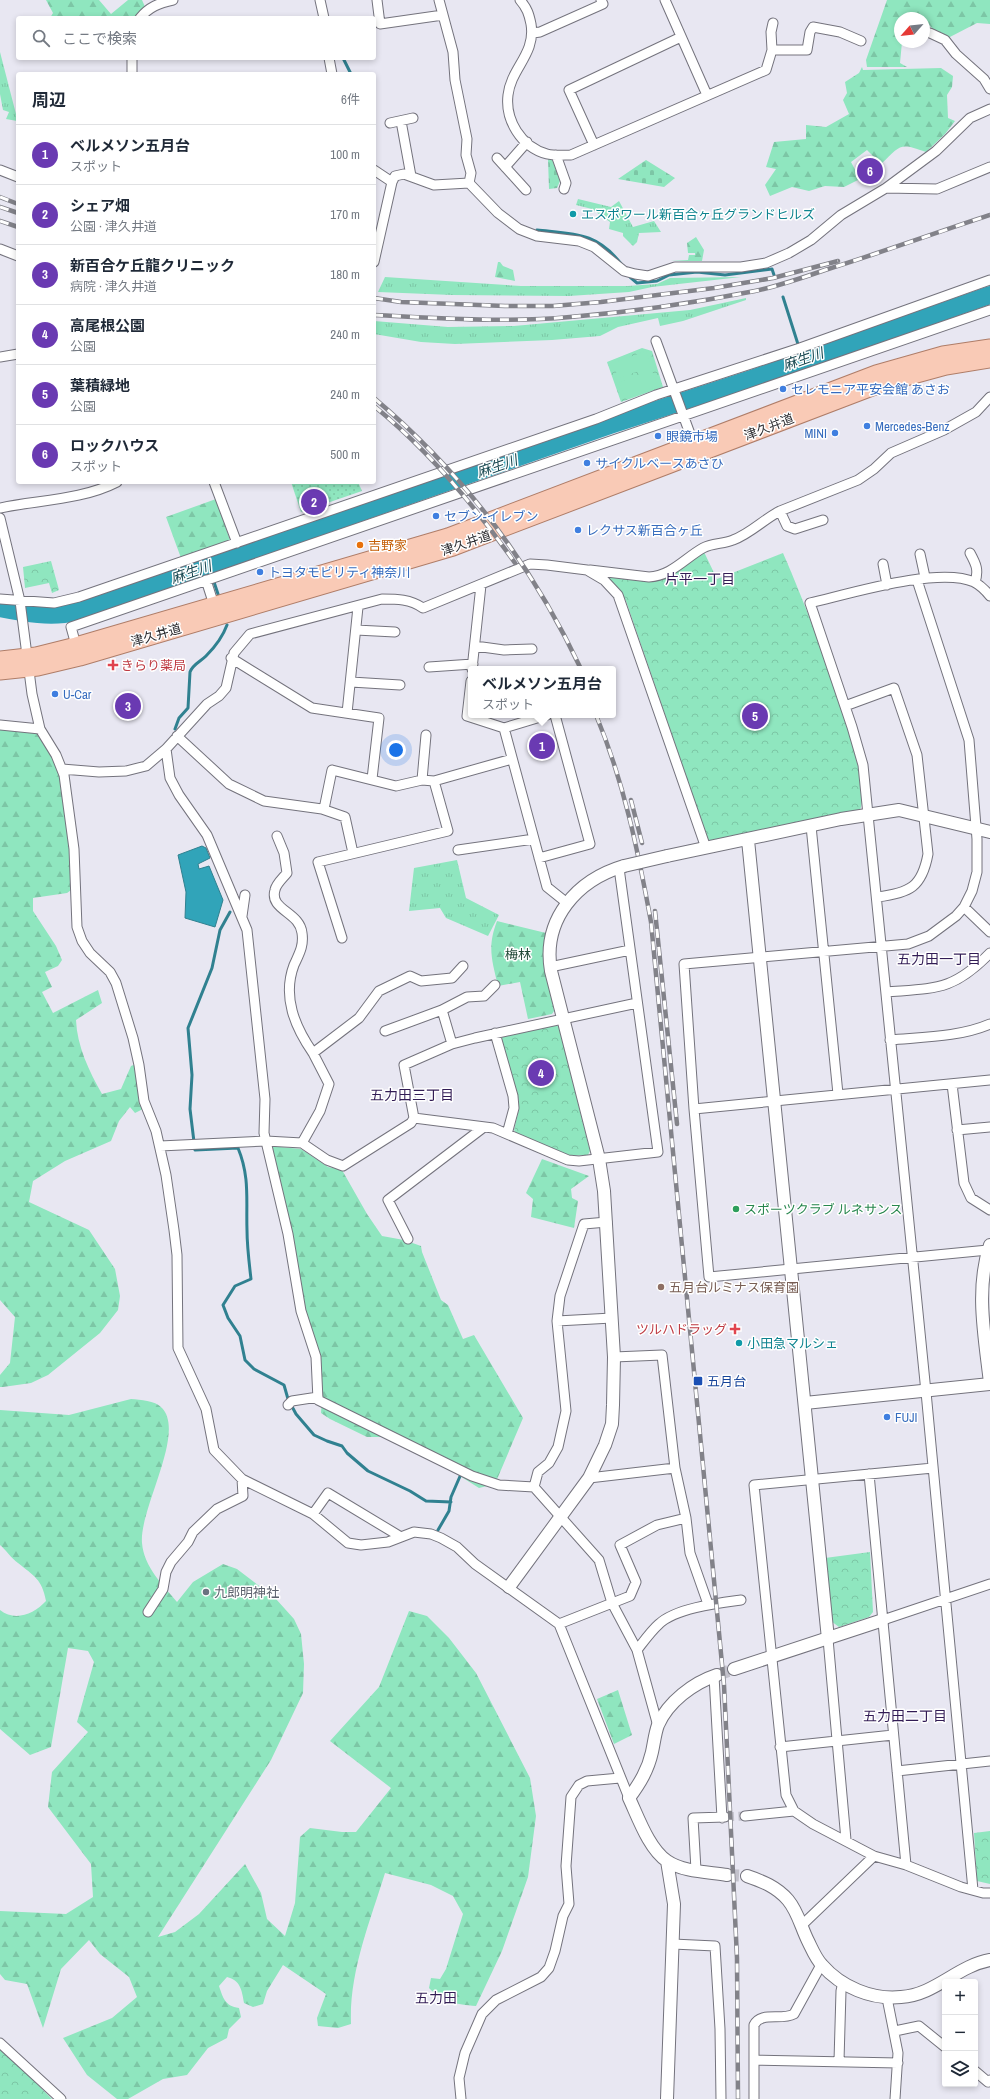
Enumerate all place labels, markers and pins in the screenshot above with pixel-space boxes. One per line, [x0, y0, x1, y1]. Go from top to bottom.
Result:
pin: 6 [857, 156, 883, 186]
place label: エスポワール新百合ヶ丘グランドヒルズ [581, 206, 815, 223]
marker: エスポワール新百合ヶ丘グランドヒルズ [568, 209, 578, 219]
place label: セレモニア平安会館 あさお [791, 381, 950, 398]
marker: セレモニア平安会館 あさお [778, 384, 788, 394]
place label: Mercedes-Benz [875, 418, 950, 435]
marker: Mercedes-Benz [862, 421, 872, 431]
place label: MINI [804, 425, 827, 442]
place label: 眼鏡市場 [666, 428, 718, 445]
marker: MINI [830, 428, 840, 438]
marker: 眼鏡市場 [653, 431, 663, 441]
place label: サイクルベースあさひ [595, 455, 724, 472]
marker: サイクルベースあさひ [582, 458, 592, 468]
pin: 2 [301, 487, 327, 517]
place label: セブン-イレブン [444, 508, 539, 525]
marker: セブン-イレブン [431, 511, 441, 521]
place label: レクサス新百合ヶ丘 [586, 522, 703, 539]
marker: レクサス新百合ヶ丘 [573, 525, 583, 535]
place label: 吉野家 [368, 537, 407, 554]
marker: 吉野家 [355, 540, 365, 550]
place label: トヨタモビリティ神奈川 [268, 564, 410, 581]
marker: トヨタモビリティ神奈川 [255, 567, 265, 577]
place label: きらり薬局 [121, 657, 186, 674]
marker: きらり薬局 [108, 660, 118, 670]
place label: U-Car [63, 686, 92, 703]
marker: U-Car [50, 689, 60, 699]
pin: 3 [115, 691, 141, 721]
pin: 5 [742, 701, 768, 731]
pin: 1 [529, 731, 555, 761]
pin: 4 [528, 1058, 554, 1088]
place label: スポーツクラブ ルネサンス [744, 1201, 902, 1218]
marker: スポーツクラブ ルネサンス [731, 1204, 741, 1214]
place label: 五月台ルミナス保育園 [669, 1279, 799, 1296]
marker: 五月台ルミナス保育園 [656, 1282, 666, 1292]
place label: ツルハドラッグ [636, 1321, 727, 1338]
marker: ツルハドラッグ [730, 1324, 740, 1334]
place label: 小田急マルシェ [747, 1335, 838, 1352]
marker: 小田急マルシェ [734, 1338, 744, 1348]
place label: 五月台 [707, 1373, 746, 1390]
marker: 五月台 [692, 1375, 704, 1387]
place label: FUJI [895, 1409, 918, 1426]
marker: FUJI [882, 1412, 892, 1422]
place label: 九郎明神社 [214, 1584, 279, 1601]
marker: 九郎明神社 [201, 1587, 211, 1597]

